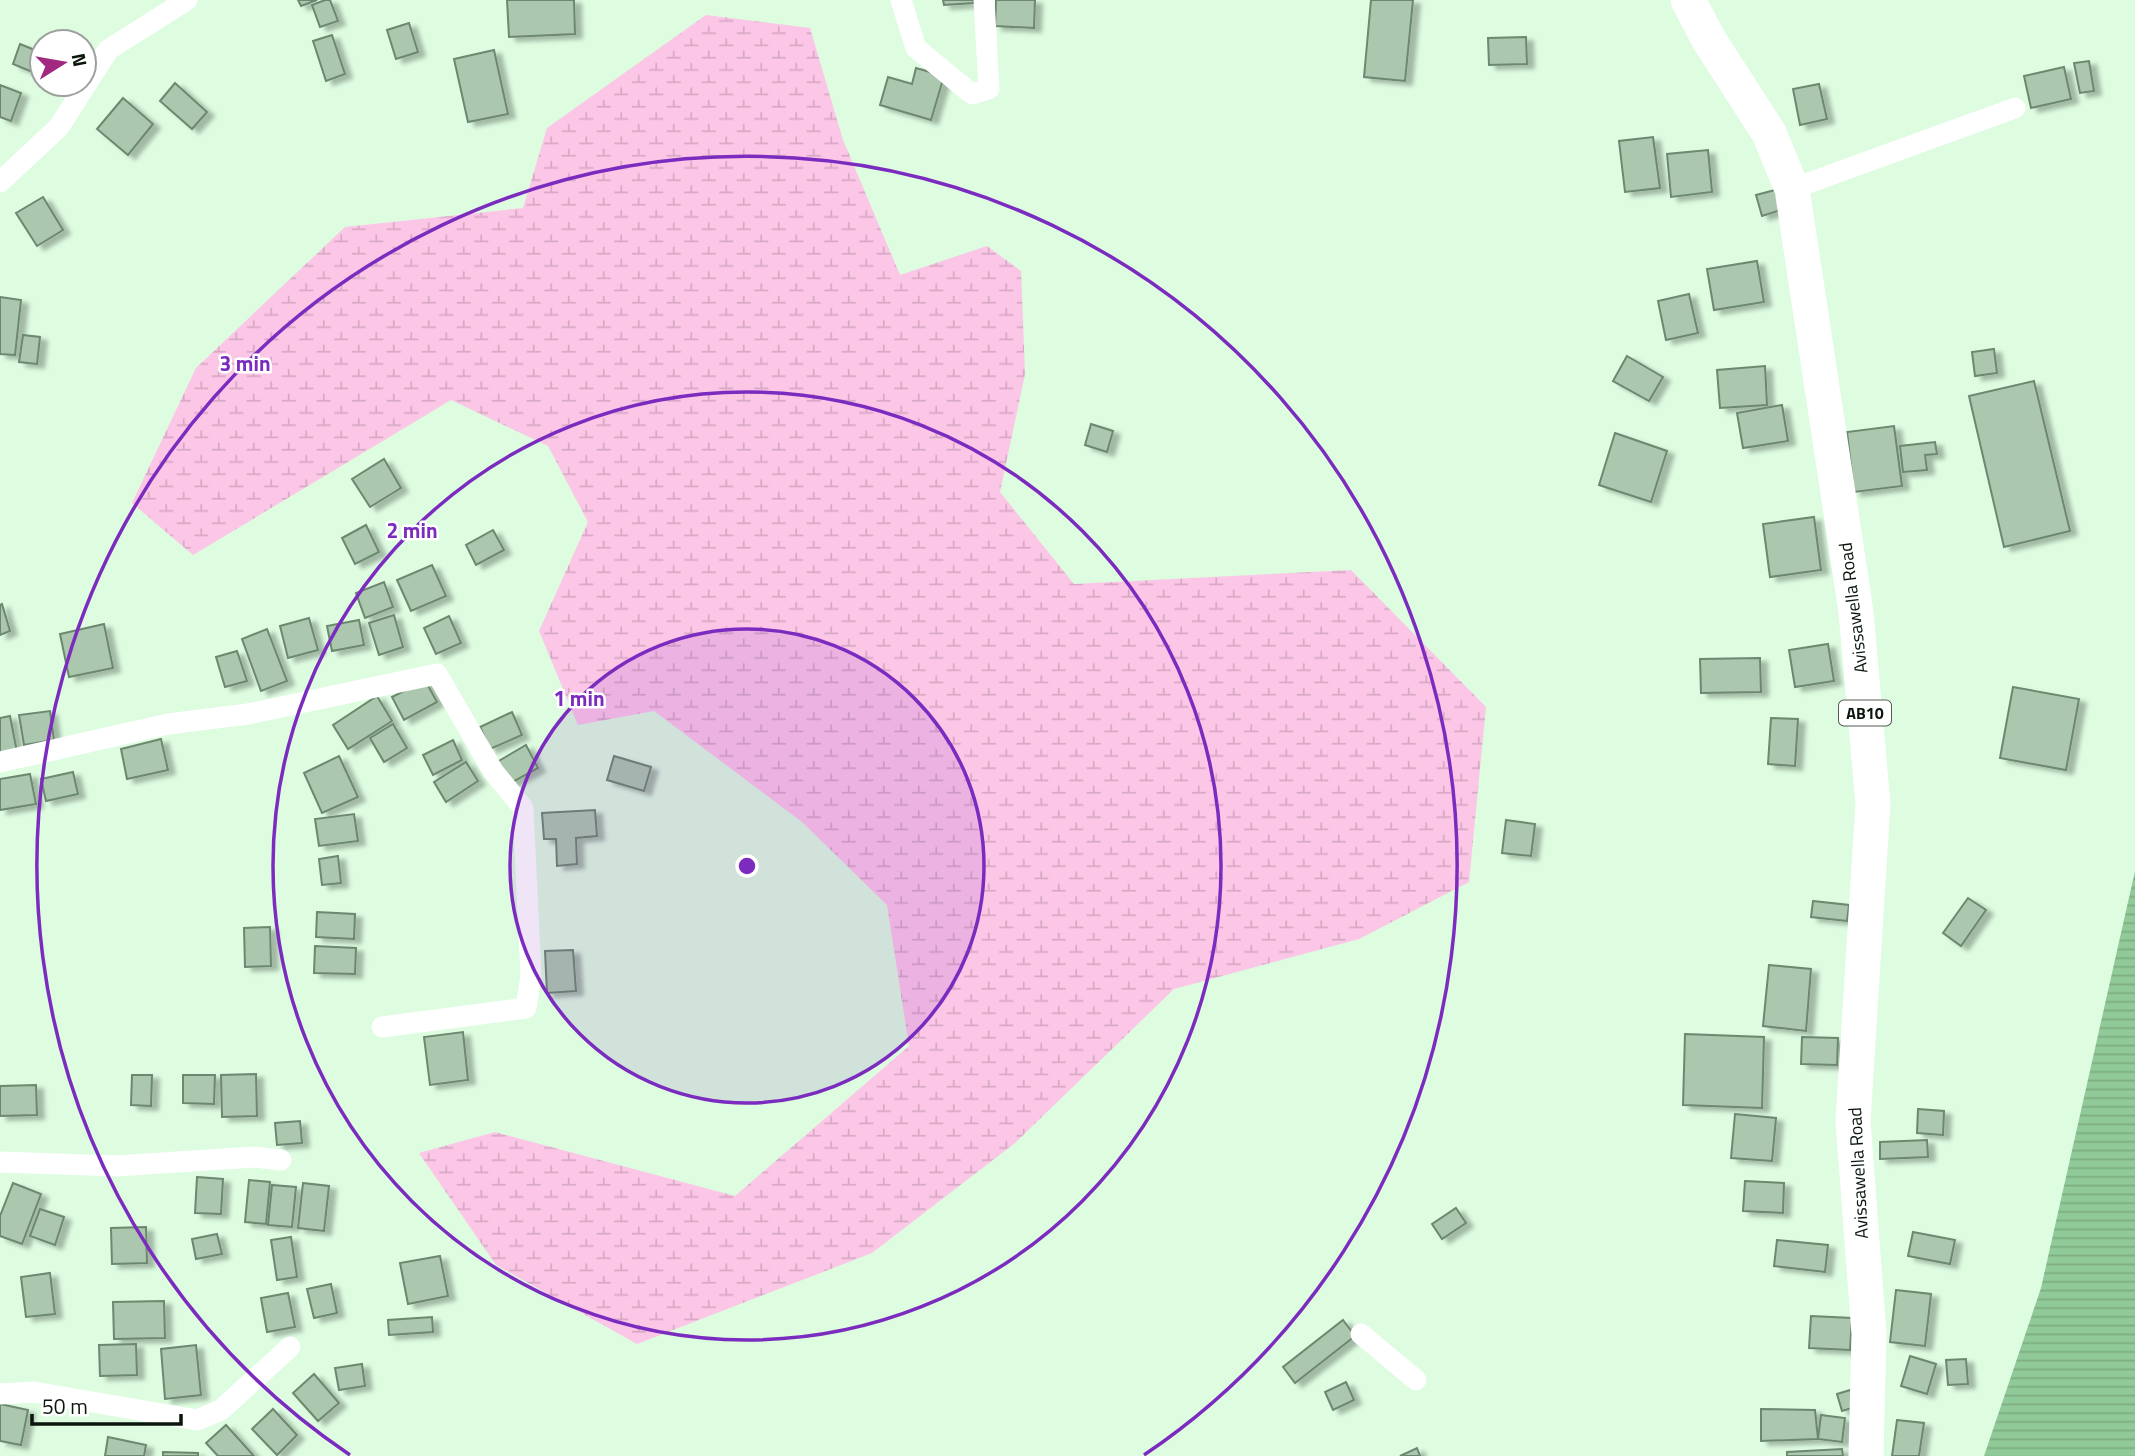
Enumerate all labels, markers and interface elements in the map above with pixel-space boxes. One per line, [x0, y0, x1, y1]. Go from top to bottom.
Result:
north arrow [28, 28, 98, 98]
text: N [65, 50, 96, 69]
text: 3 min [219, 347, 271, 379]
text: 2 min [386, 514, 438, 546]
street label: Avissawella Road [1832, 541, 1874, 675]
text: 1 min [553, 682, 605, 714]
road number: AB10 [1839, 700, 1891, 726]
centre of rings [735, 854, 759, 878]
street label: Avissawella Road [1841, 1107, 1875, 1239]
scale bar [32, 1382, 180, 1426]
text: 50 m [42, 1390, 88, 1422]

